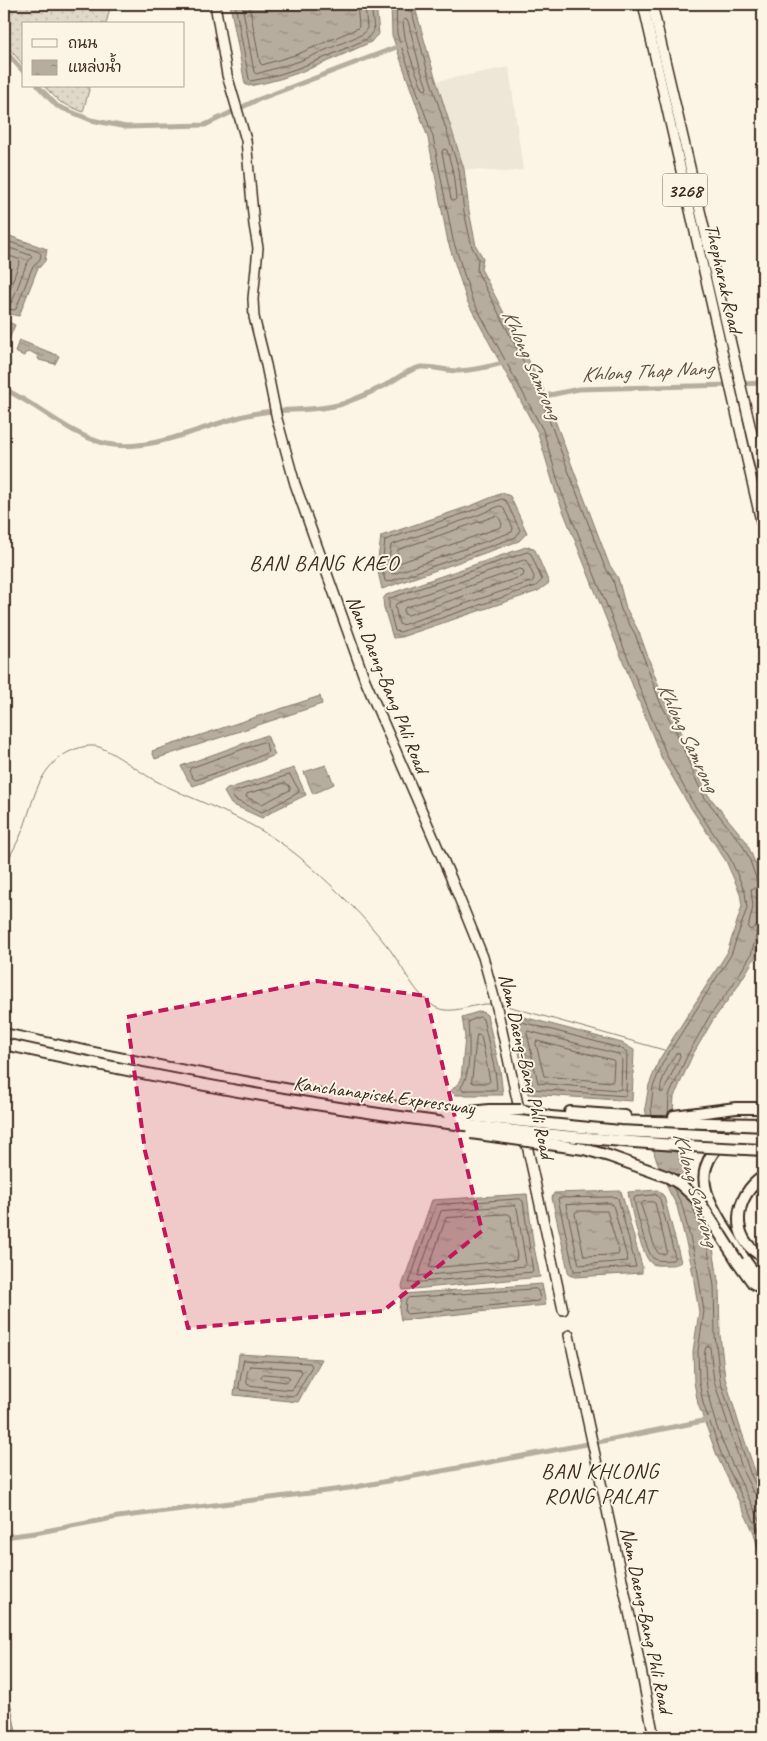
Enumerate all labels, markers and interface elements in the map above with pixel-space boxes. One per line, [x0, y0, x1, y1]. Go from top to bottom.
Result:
legend [22, 22, 185, 88]
text: ถนน [68, 34, 97, 53]
text: แหล่งน้ำ [68, 53, 122, 77]
road number: 3268 [662, 174, 708, 206]
street label: Thepharak Road [699, 221, 749, 338]
water label: Khlong Samrong [496, 305, 569, 426]
water label: Khlong Thap Nang [581, 354, 717, 387]
district label: BAN BANG KAEO [249, 549, 400, 577]
street label: Nam Daeng-Bang Phli Road [341, 592, 436, 779]
water label: Khlong Samrong [652, 679, 726, 799]
street label: Nam Daeng-Bang Phli Road [493, 971, 561, 1164]
street label: Kanchanapisek Expressway [292, 1070, 477, 1121]
water label: Khlong Samrong [667, 1129, 726, 1252]
district label: BAN KHLONG RONG PALAT [541, 1457, 660, 1510]
street label: Nam Daeng-Bang Phli Road [615, 1525, 679, 1718]

